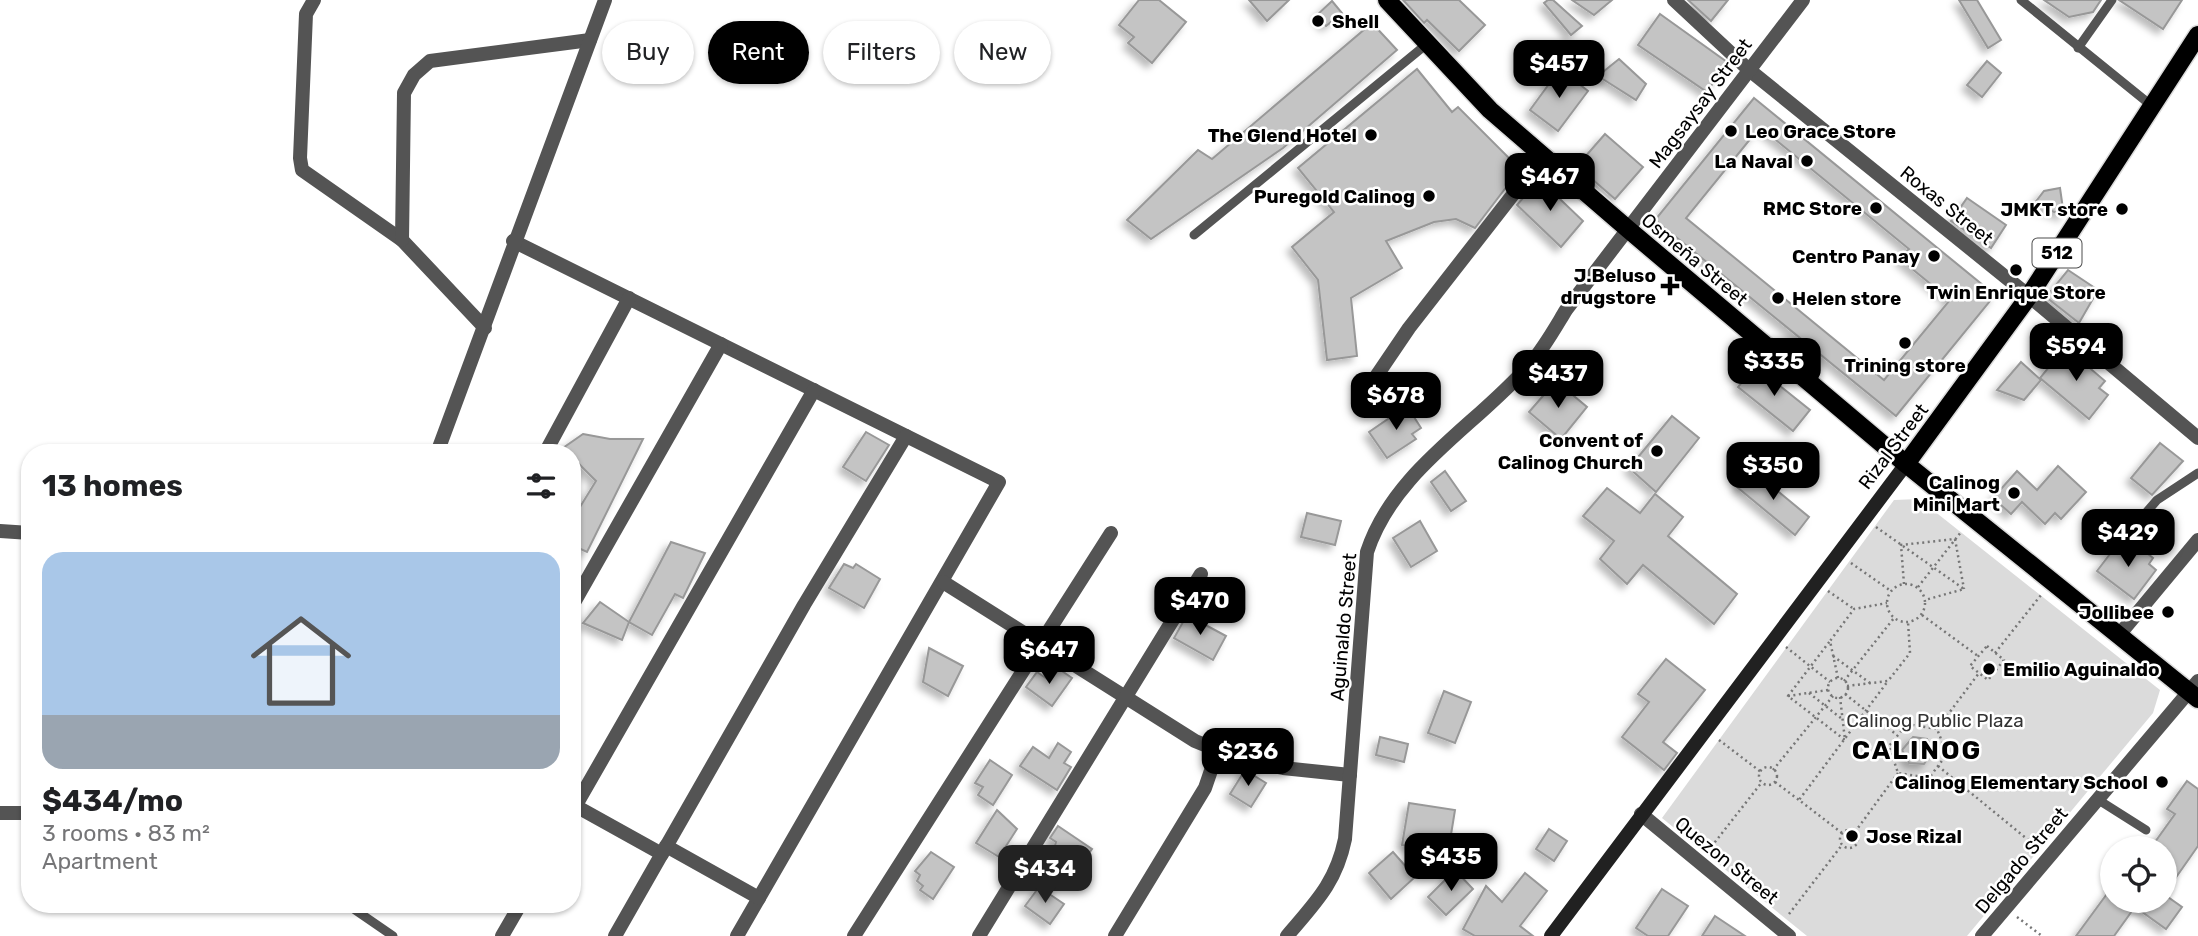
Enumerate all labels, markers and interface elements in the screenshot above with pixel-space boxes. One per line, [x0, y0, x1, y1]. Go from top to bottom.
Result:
place label: Shell [1332, 10, 1379, 33]
marker: Shell [1310, 13, 1326, 29]
chip: Buy [602, 21, 694, 84]
chip: Rent [708, 21, 809, 84]
chip: Filters [823, 21, 940, 84]
chip: New [954, 21, 1051, 84]
street label: Magsaysay Street [1644, 33, 1757, 173]
pin: $457 [1518, 41, 1600, 100]
text: $457 [1529, 49, 1589, 77]
place label: Leo Grace Store [1745, 120, 1896, 143]
marker: Leo Grace Store [1723, 123, 1739, 139]
place label: The Glend Hotel [1208, 124, 1357, 147]
marker: The Glend Hotel [1363, 127, 1379, 143]
place label: La Naval [1714, 150, 1793, 173]
marker: La Naval [1799, 153, 1815, 169]
pin: $467 [1509, 154, 1591, 213]
street label: Roxas Street [1896, 161, 1998, 250]
text: $467 [1521, 162, 1579, 190]
place label: Puregold Calinog [1254, 185, 1415, 208]
marker: Puregold Calinog [1421, 188, 1437, 204]
place label: RMC Store [1763, 197, 1862, 220]
place label: JMKT store [2001, 198, 2108, 221]
marker: RMC Store [1868, 200, 1884, 216]
marker: JMKT store [2114, 201, 2130, 217]
street label: Osmeña Street [1637, 208, 1753, 311]
road number: 512 [2032, 239, 2082, 268]
place label: Centro Panay [1792, 245, 1921, 268]
marker: Centro Panay [1926, 248, 1942, 264]
marker: Twin Enrique Store [2008, 262, 2024, 278]
place label: J.Beluso drugstore [1560, 264, 1656, 309]
marker: J.Beluso drugstore [1662, 278, 1678, 294]
place label: Twin Enrique Store [1926, 281, 2106, 304]
place label: Helen store [1792, 287, 1901, 310]
marker: Helen store [1770, 290, 1786, 306]
pin: $594 [2035, 324, 2117, 383]
text: $594 [2046, 332, 2106, 360]
marker: Trining store [1897, 335, 1913, 351]
pin: $335 [1733, 338, 1815, 398]
text: $335 [1744, 347, 1804, 375]
pin: $437 [1517, 350, 1599, 410]
place label: Trining store [1844, 354, 1966, 377]
text: $437 [1528, 359, 1588, 387]
pin: $678 [1355, 372, 1437, 432]
text: $678 [1367, 381, 1425, 409]
street label: Rizal Street [1854, 398, 1933, 494]
place label: Convent of Calinog Church [1498, 429, 1644, 474]
pin: $350 [1732, 442, 1814, 502]
marker: Convent of Calinog Church [1649, 443, 1665, 459]
text: $350 [1742, 451, 1804, 479]
icon: filters [522, 467, 560, 505]
text: 13 homes [42, 468, 183, 504]
place label: Calinog Mini Mart [1913, 471, 2000, 516]
marker: Calinog Mini Mart [2006, 485, 2022, 501]
pin: $429 [2087, 510, 2169, 569]
text: $429 [2098, 518, 2158, 546]
street label: Aguinaldo Street [1326, 552, 1361, 702]
pin: $470 [1159, 578, 1241, 637]
text: $470 [1170, 586, 1230, 614]
icon: home [238, 598, 364, 724]
place label: Jollibee [2079, 601, 2154, 624]
marker: Jollibee [2160, 604, 2176, 620]
pin: $647 [1008, 626, 1090, 686]
text: $647 [1020, 635, 1078, 663]
place label: Emilio Aguinaldo [2003, 658, 2160, 681]
marker: Emilio Aguinaldo [1981, 661, 1997, 677]
park label: Calinog Public Plaza [1846, 709, 2024, 732]
pin: $236 [1207, 728, 1289, 788]
district label: CALINOG [1852, 735, 1982, 766]
text: $236 [1218, 737, 1278, 765]
place label: Calinog Elementary School [1895, 771, 2148, 794]
marker: Calinog Elementary School [2154, 774, 2170, 790]
text: $434/mo [42, 783, 183, 819]
street label: Delgado Street [1970, 802, 2073, 918]
street label: Quezon Street [1670, 812, 1784, 909]
text: 3 rooms · 83 m² [42, 819, 210, 847]
place label: Jose Rizal [1866, 825, 1962, 848]
marker: Jose Rizal [1844, 828, 1860, 844]
pin: $435 [1410, 834, 1492, 893]
map controls [2100, 836, 2177, 913]
button: locate [2100, 836, 2177, 913]
text: $435 [1420, 842, 1482, 870]
pin: $434 [1004, 846, 1086, 905]
text: Apartment [42, 847, 158, 875]
text: $434 [1014, 854, 1076, 882]

